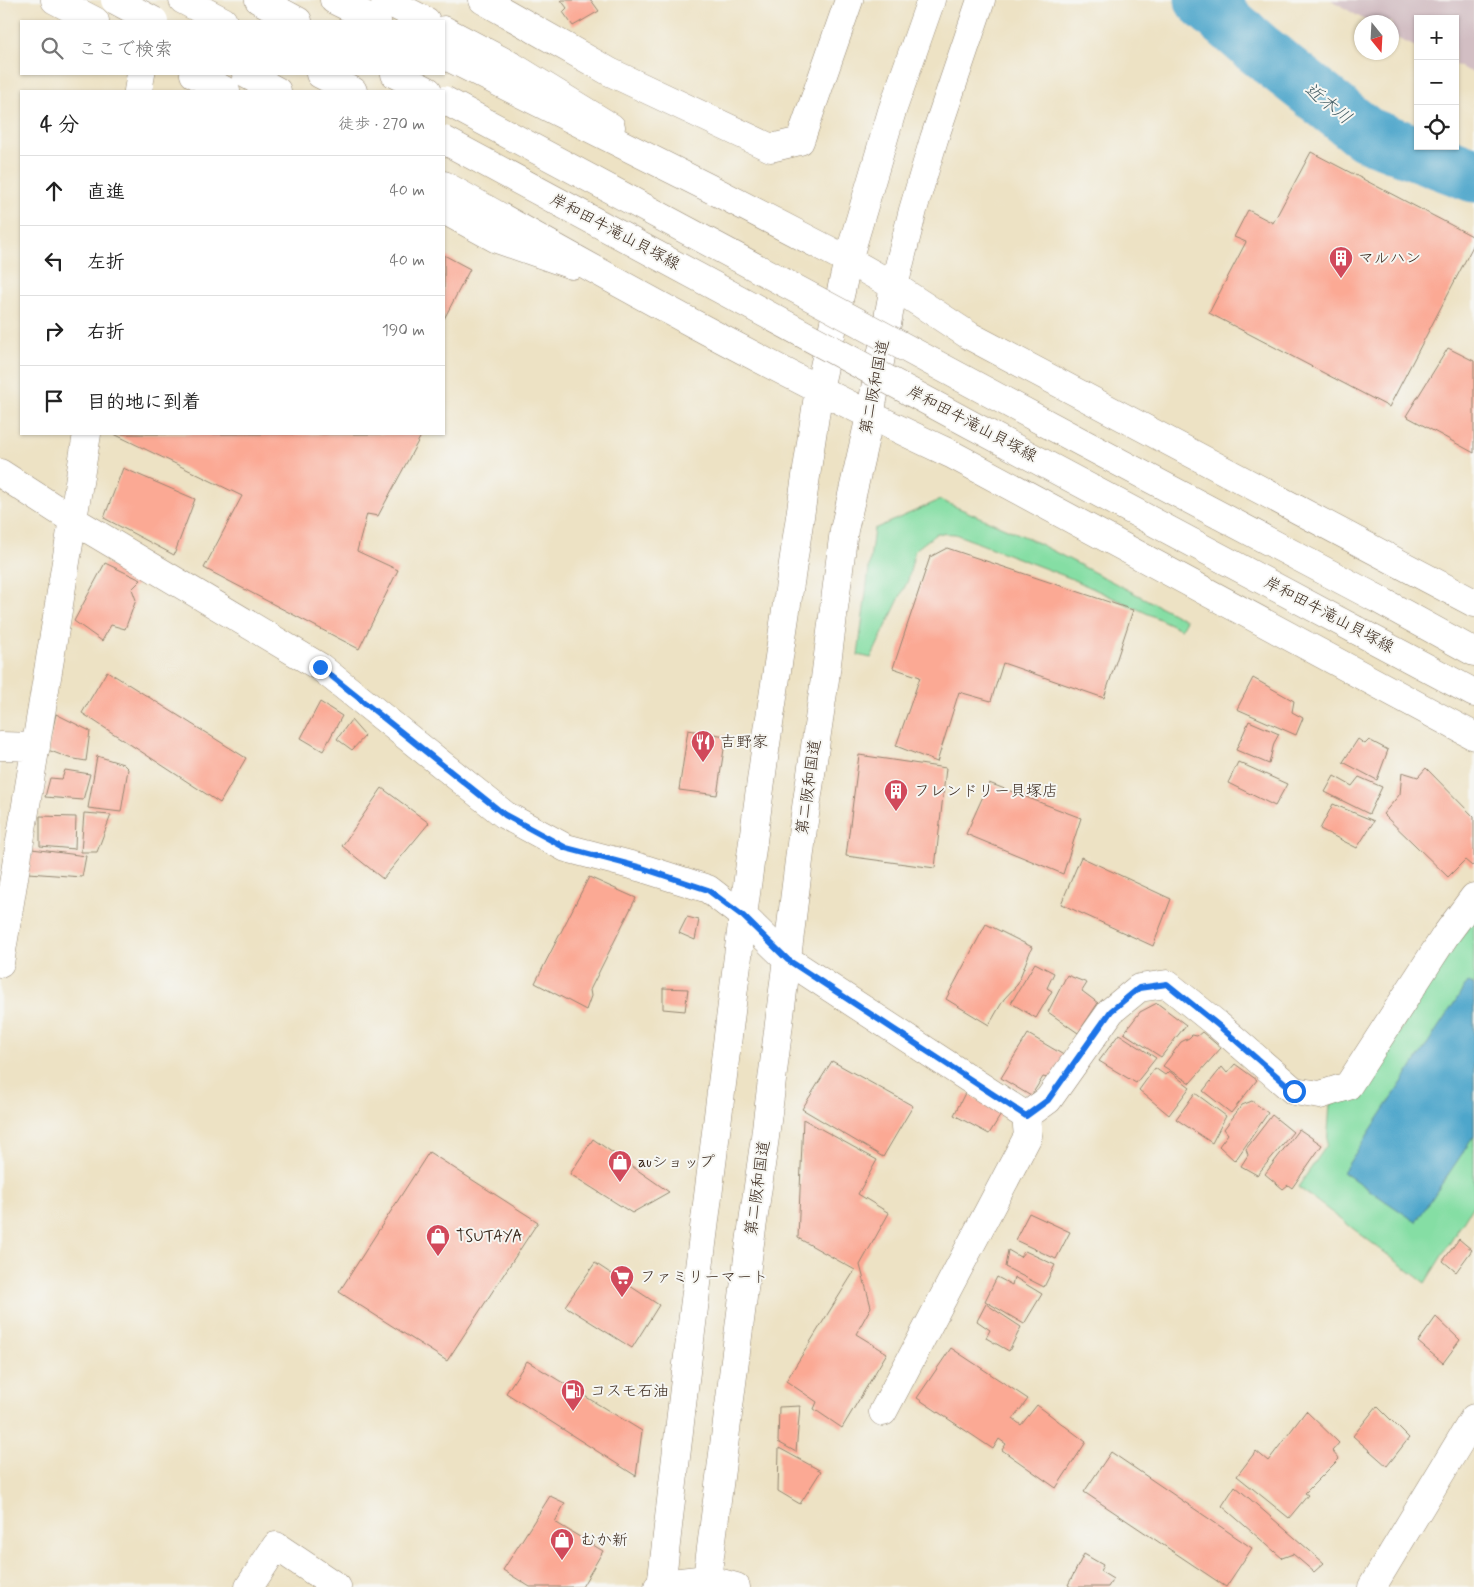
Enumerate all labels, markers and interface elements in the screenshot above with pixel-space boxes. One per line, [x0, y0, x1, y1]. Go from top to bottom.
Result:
north arrow [1354, 15, 1399, 60]
map controls [1414, 15, 1459, 150]
button: + [1414, 15, 1459, 60]
search box [20, 20, 445, 75]
icon: search [38, 34, 66, 62]
text: ここで検索 [78, 37, 173, 62]
button: − [1414, 60, 1459, 105]
water label: 近木川 [1299, 78, 1357, 130]
button: locate [1414, 105, 1459, 150]
text: 4 分 [40, 111, 79, 139]
text: 徒歩 · 270 m [338, 114, 425, 135]
icon: ahead [40, 177, 68, 205]
text: 直進 [87, 180, 125, 205]
text: 40 m [389, 180, 425, 201]
street label: 岸和田牛滝山貝塚線 [546, 189, 684, 275]
building icon: マルハン [1328, 245, 1354, 279]
icon: left [40, 247, 68, 275]
place label: マルハン [1358, 248, 1421, 269]
text: 左折 [87, 250, 125, 275]
text: 40 m [389, 250, 425, 271]
icon: right [40, 317, 68, 345]
text: 右折 [87, 320, 125, 345]
text: 190 m [382, 320, 425, 341]
street label: 第二阪和国道 [856, 338, 894, 436]
street label: 岸和田牛滝山貝塚線 [903, 381, 1041, 467]
icon: arrive [40, 387, 68, 415]
text: 目的地に到着 [87, 390, 201, 415]
street label: 岸和田牛滝山貝塚線 [1260, 572, 1398, 658]
route end [309, 656, 332, 679]
restaurant icon: 吉野家 [690, 729, 716, 763]
place label: 吉野家 [720, 732, 768, 753]
street label: 第二阪和国道 [792, 738, 826, 836]
building icon: フレンドリー貝塚店 [883, 778, 909, 812]
place label: フレンドリー貝塚店 [914, 781, 1058, 802]
route start [1283, 1080, 1306, 1103]
street label: 第二阪和国道 [741, 1139, 775, 1237]
shop icon: auショップ [607, 1149, 633, 1183]
place label: auショップ [638, 1152, 715, 1173]
shop icon: TSUTAYA [425, 1223, 451, 1257]
place label: TSUTAYA [456, 1226, 523, 1247]
supermarket icon: ファミリーマート [609, 1264, 635, 1298]
place label: ファミリーマート [640, 1267, 768, 1288]
fuel station icon: コスモ石油 [560, 1378, 586, 1412]
place label: コスモ石油 [590, 1381, 669, 1402]
shop icon: むか新 [549, 1527, 575, 1561]
place label: むか新 [580, 1530, 628, 1551]

